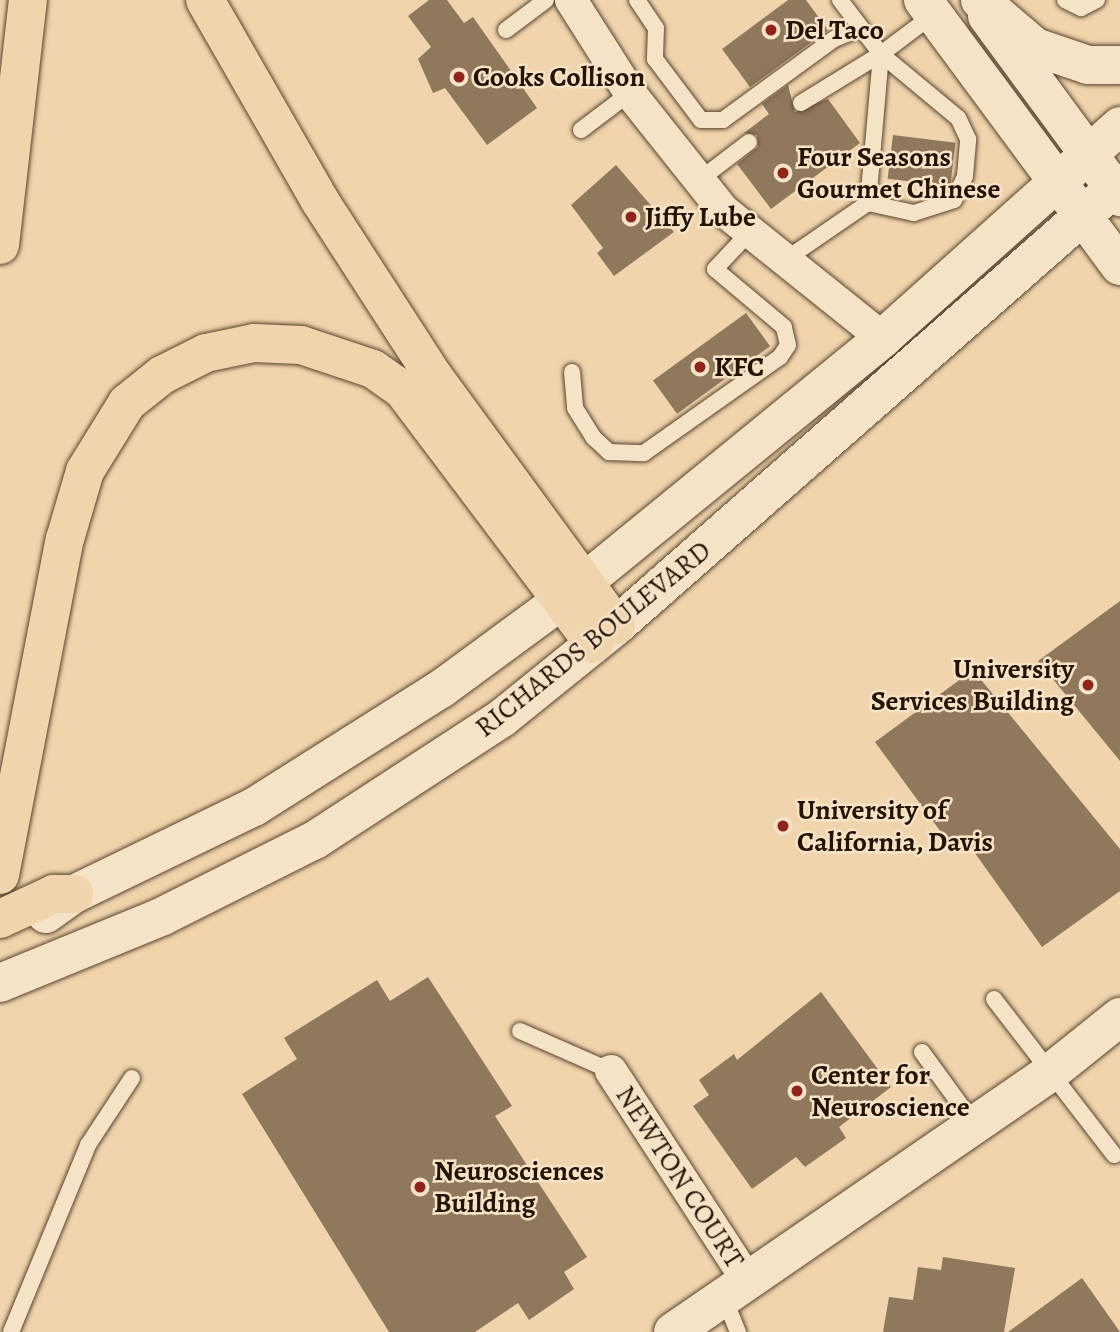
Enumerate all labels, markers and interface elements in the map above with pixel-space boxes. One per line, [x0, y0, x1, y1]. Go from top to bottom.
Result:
place label: Del Taco [785, 13, 884, 47]
marker: Del Taco [763, 22, 779, 38]
place label: Cooks Collison [473, 60, 645, 94]
marker: Cooks Collison [451, 69, 467, 85]
place label: Four Seasons Gourmet Chinese [797, 140, 1000, 206]
marker: Four Seasons Gourmet Chinese [775, 165, 791, 181]
place label: Jiffy Lube [645, 200, 756, 234]
marker: Jiffy Lube [623, 209, 639, 225]
place label: KFC [714, 350, 764, 384]
marker: KFC [692, 359, 708, 375]
street label: RICHARDS BOULEVARD [468, 534, 718, 744]
place label: University Services Building [871, 652, 1074, 718]
marker: University Services Building [1080, 677, 1096, 693]
place label: University of California, Davis [797, 793, 993, 859]
marker: University of California, Davis [775, 818, 791, 834]
place label: Center for Neuroscience [811, 1058, 970, 1124]
street label: NEWTON COURT [609, 1079, 751, 1275]
marker: Center for Neuroscience [789, 1083, 805, 1099]
place label: Neurosciences Building [434, 1154, 604, 1220]
marker: Neurosciences Building [412, 1179, 428, 1195]

